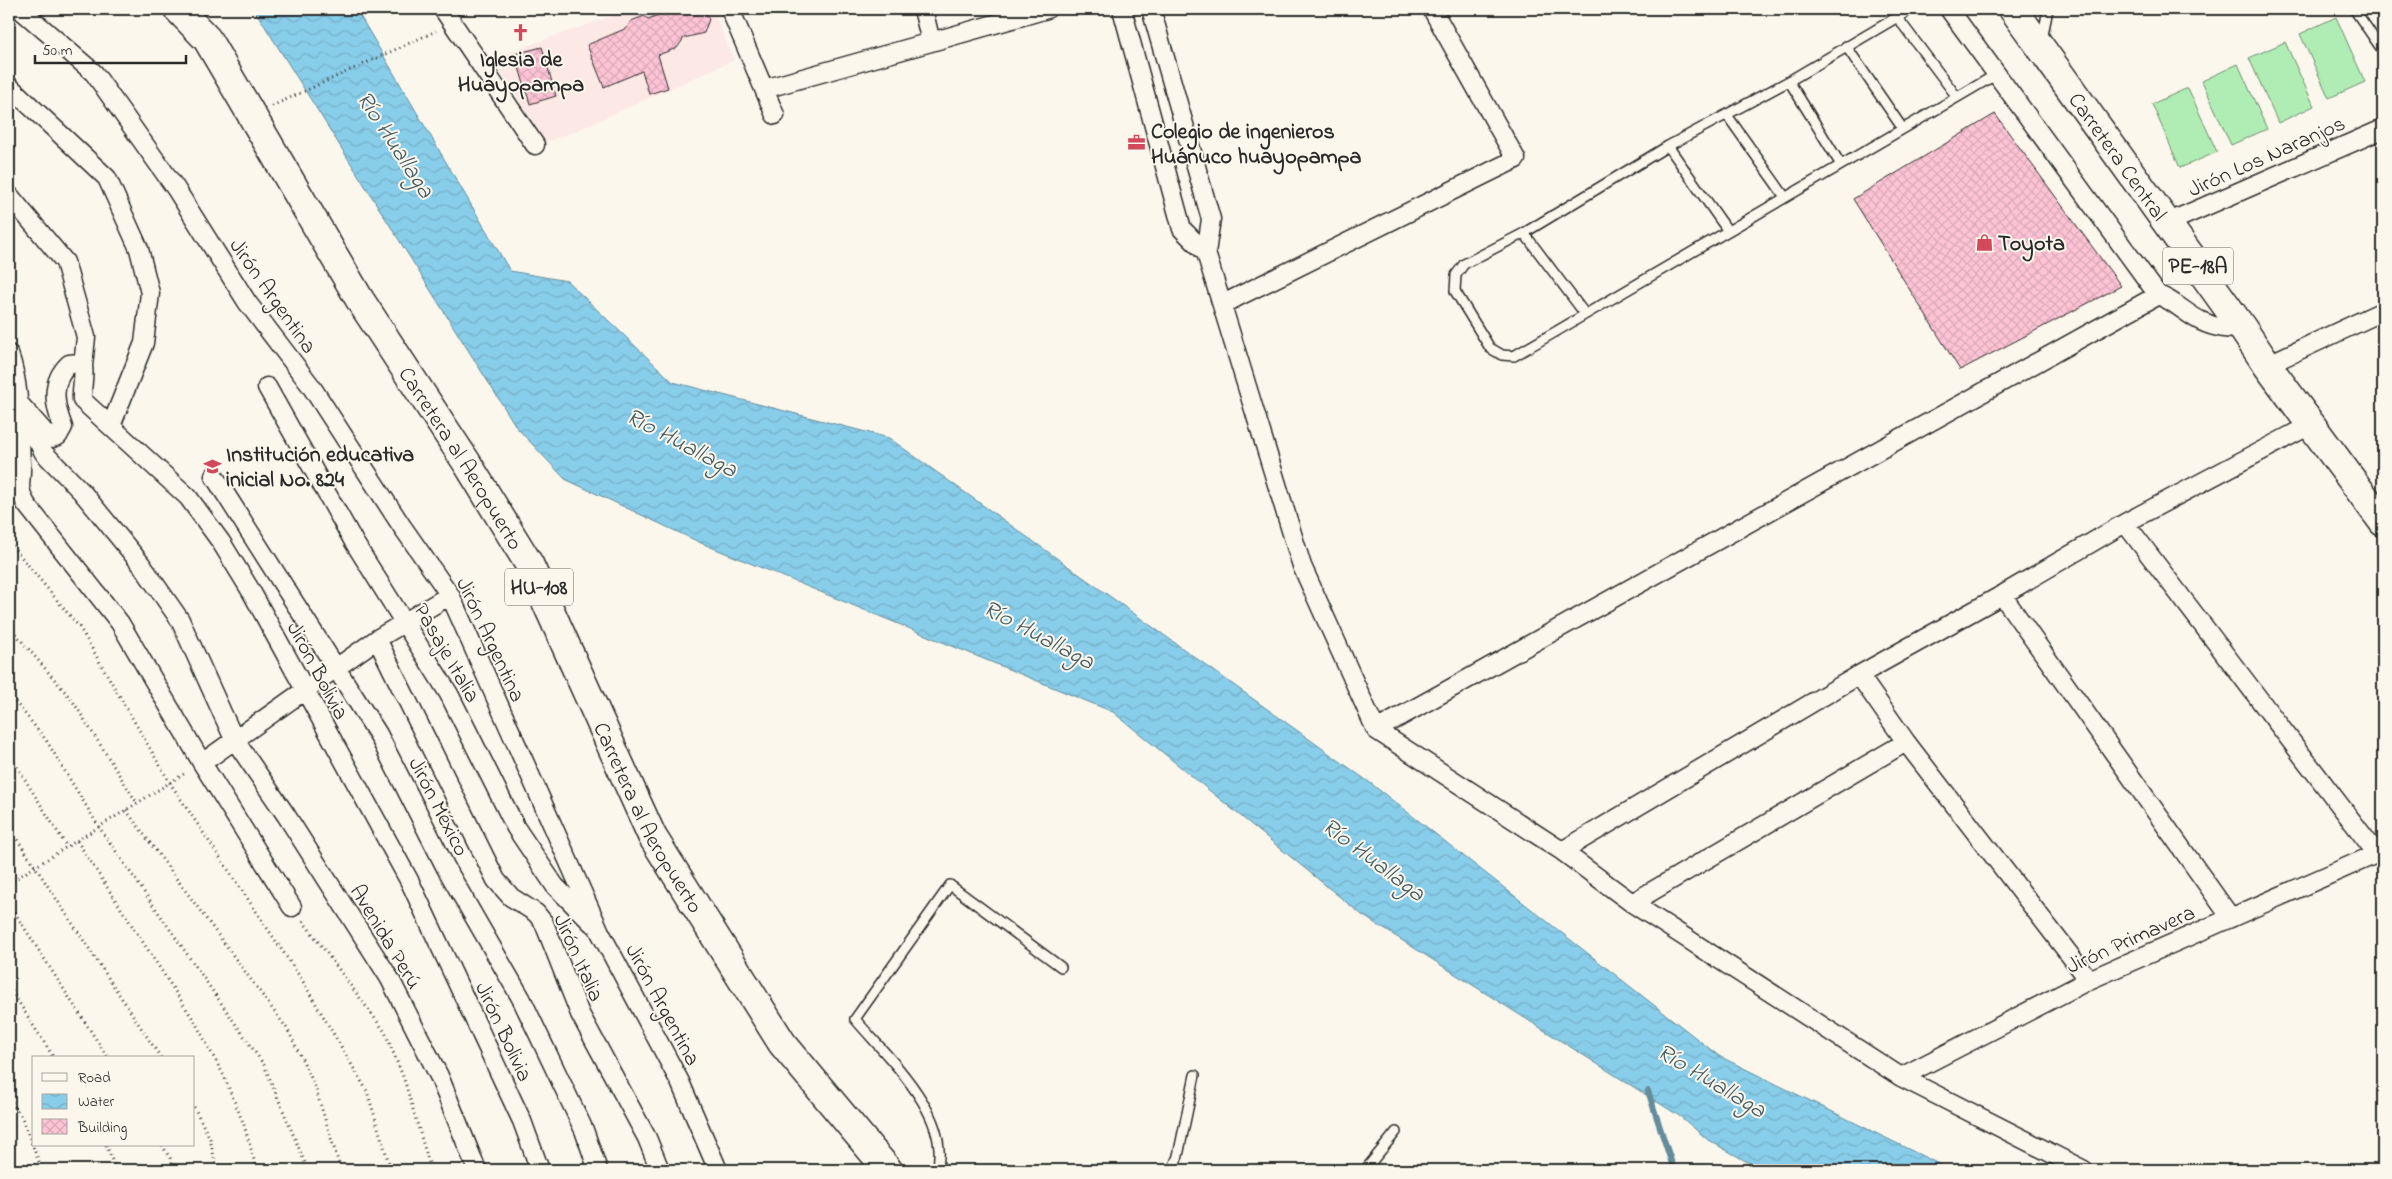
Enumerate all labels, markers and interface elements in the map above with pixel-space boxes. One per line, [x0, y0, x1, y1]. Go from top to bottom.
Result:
church icon: Iglesia de Huayopampa [511, 23, 531, 43]
scale bar [35, 32, 186, 64]
text: 50 m [42, 40, 73, 62]
place label: Iglesia de Huayopampa [458, 45, 584, 103]
water label: Río Huallaga [346, 85, 442, 207]
street label: Carretera Central [2059, 87, 2173, 229]
street label: Jirón Los Naranjos [2184, 109, 2351, 207]
place label: Colegio de ingenieros Huánuco huayopampa [1151, 117, 1362, 175]
office icon: Colegio de ingenieros Huánuco huayopampa [1127, 133, 1147, 153]
place label: Toyota [1998, 229, 2065, 262]
shop icon: Toyota [1974, 232, 1994, 252]
street label: Jirón Argentina [219, 233, 323, 362]
road number: PE-18A [2163, 248, 2233, 284]
street label: Carretera al Aeropuerto [389, 361, 530, 557]
water label: Río Huallaga [619, 400, 744, 489]
place label: Institución educativa inicial No. 824 [226, 440, 414, 497]
school or university icon: Institución educativa inicial No. 824 [202, 456, 222, 476]
road number: HU-108 [505, 568, 573, 606]
street label: Jirón Argentina [445, 573, 532, 708]
water label: Río Huallaga [976, 592, 1101, 681]
street label: Pasaje Italia [404, 598, 487, 709]
street label: Jirón Bolivia [277, 617, 356, 726]
street label: Carretera al Aeropuerto [584, 717, 710, 920]
street label: Jirón México [399, 752, 476, 863]
water label: Río Huallaga [1313, 810, 1432, 912]
street label: Avenida Perú [340, 879, 428, 996]
street label: Jirón Primavera [2062, 898, 2201, 983]
street label: Jirón Italia [544, 909, 611, 1007]
street label: Jirón Argentina [615, 939, 707, 1073]
street label: Jirón Bolivia [465, 977, 539, 1087]
water label: Río Huallaga [1650, 1036, 1773, 1129]
legend [32, 1056, 195, 1146]
text: Road [78, 1067, 111, 1089]
text: Water [78, 1091, 114, 1113]
text: Building [77, 1117, 127, 1140]

